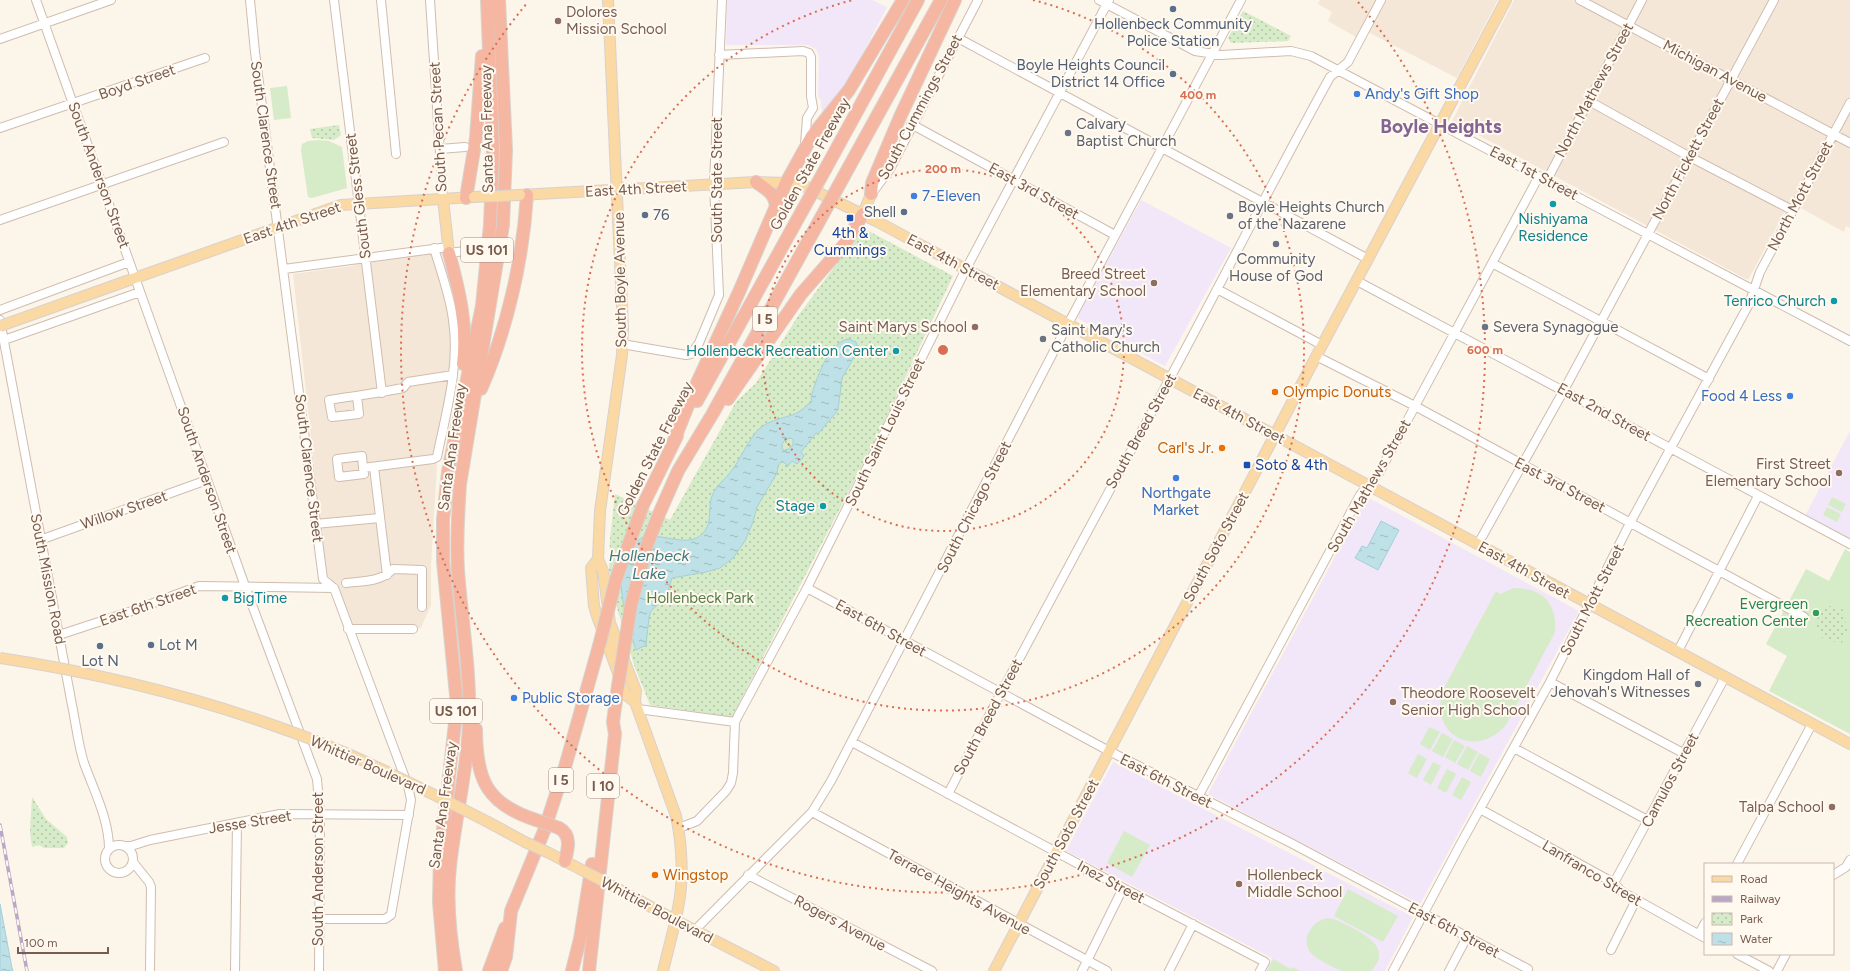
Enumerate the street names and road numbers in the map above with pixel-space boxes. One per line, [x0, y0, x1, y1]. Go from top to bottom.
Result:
street label: North Mathews Street [1551, 19, 1637, 160]
street label: South Cummings Street [874, 31, 966, 183]
street label: Michigan Avenue [1660, 36, 1770, 106]
street label: Boyd Street [96, 60, 178, 104]
street label: South Clarence Street [247, 60, 285, 211]
street label: South Pecan Street [426, 61, 450, 193]
street label: Santa Ana Freeway [477, 65, 497, 193]
street label: Golden State Freeway [766, 94, 854, 233]
street label: North Fickett Street [1648, 95, 1728, 223]
street label: South Anderson Street [64, 99, 134, 251]
street label: South State Street [708, 117, 726, 243]
street label: South Gless Street [341, 132, 375, 260]
street label: North Mott Street [1764, 138, 1837, 254]
street label: East 1st Street [1487, 142, 1582, 204]
street label: East 3rd Street [986, 159, 1083, 223]
street label: East 4th Street [585, 177, 688, 201]
street label: East 4th Street [241, 198, 343, 248]
street label: South Boyle Avenue [610, 212, 630, 348]
street label: East 4th Street [904, 230, 1003, 294]
road number: US 101 [461, 238, 513, 262]
road number: I 5 [753, 307, 777, 331]
street label: South Saint Louis Street [841, 354, 929, 509]
street label: South Breed Street [1102, 370, 1180, 492]
street label: Golden State Freeway [613, 379, 697, 519]
street label: East 2nd Street [1554, 379, 1654, 445]
street label: Santa Ana Freeway [434, 382, 470, 512]
street label: East 4th Street [1190, 384, 1289, 448]
street label: South Clarence Street [291, 393, 327, 544]
street label: South Anderson Street [173, 404, 241, 556]
street label: South Mathews Street [1323, 416, 1415, 556]
street label: South Chicago Street [933, 438, 1015, 576]
street label: East 3rd Street [1511, 453, 1609, 517]
street label: Willow Street [78, 487, 170, 533]
street label: South Soto Street [1179, 489, 1253, 605]
street label: South Mission Road [26, 512, 70, 646]
street label: East 4th Street [1475, 537, 1573, 603]
street label: South Mott Street [1556, 541, 1628, 659]
street label: East 6th Street [97, 580, 199, 630]
street label: East 6th Street [832, 596, 930, 661]
street label: South Breed Street [950, 655, 1026, 778]
road number: US 101 [430, 699, 482, 723]
street label: Camulos Street [1638, 729, 1703, 830]
street label: Whittier Boulevard [307, 731, 429, 799]
street label: Santa Ana Freeway [425, 740, 461, 870]
street label: East 6th Street [1117, 750, 1215, 812]
road number: I 5 [549, 768, 573, 792]
road number: I 10 [587, 774, 619, 798]
street label: South Soto Street [1029, 776, 1103, 892]
street label: South Anderson Street [309, 791, 327, 946]
street label: Jesse Street [207, 807, 293, 837]
street label: Lanfranco Street [1539, 836, 1645, 910]
street label: Terrace Heights Avenue [884, 845, 1034, 939]
street label: Inez Street [1074, 857, 1148, 907]
street label: Whittier Boulevard [598, 873, 716, 947]
street label: Rogers Avenue [791, 891, 889, 955]
street label: East 6th Street [1405, 898, 1503, 962]

